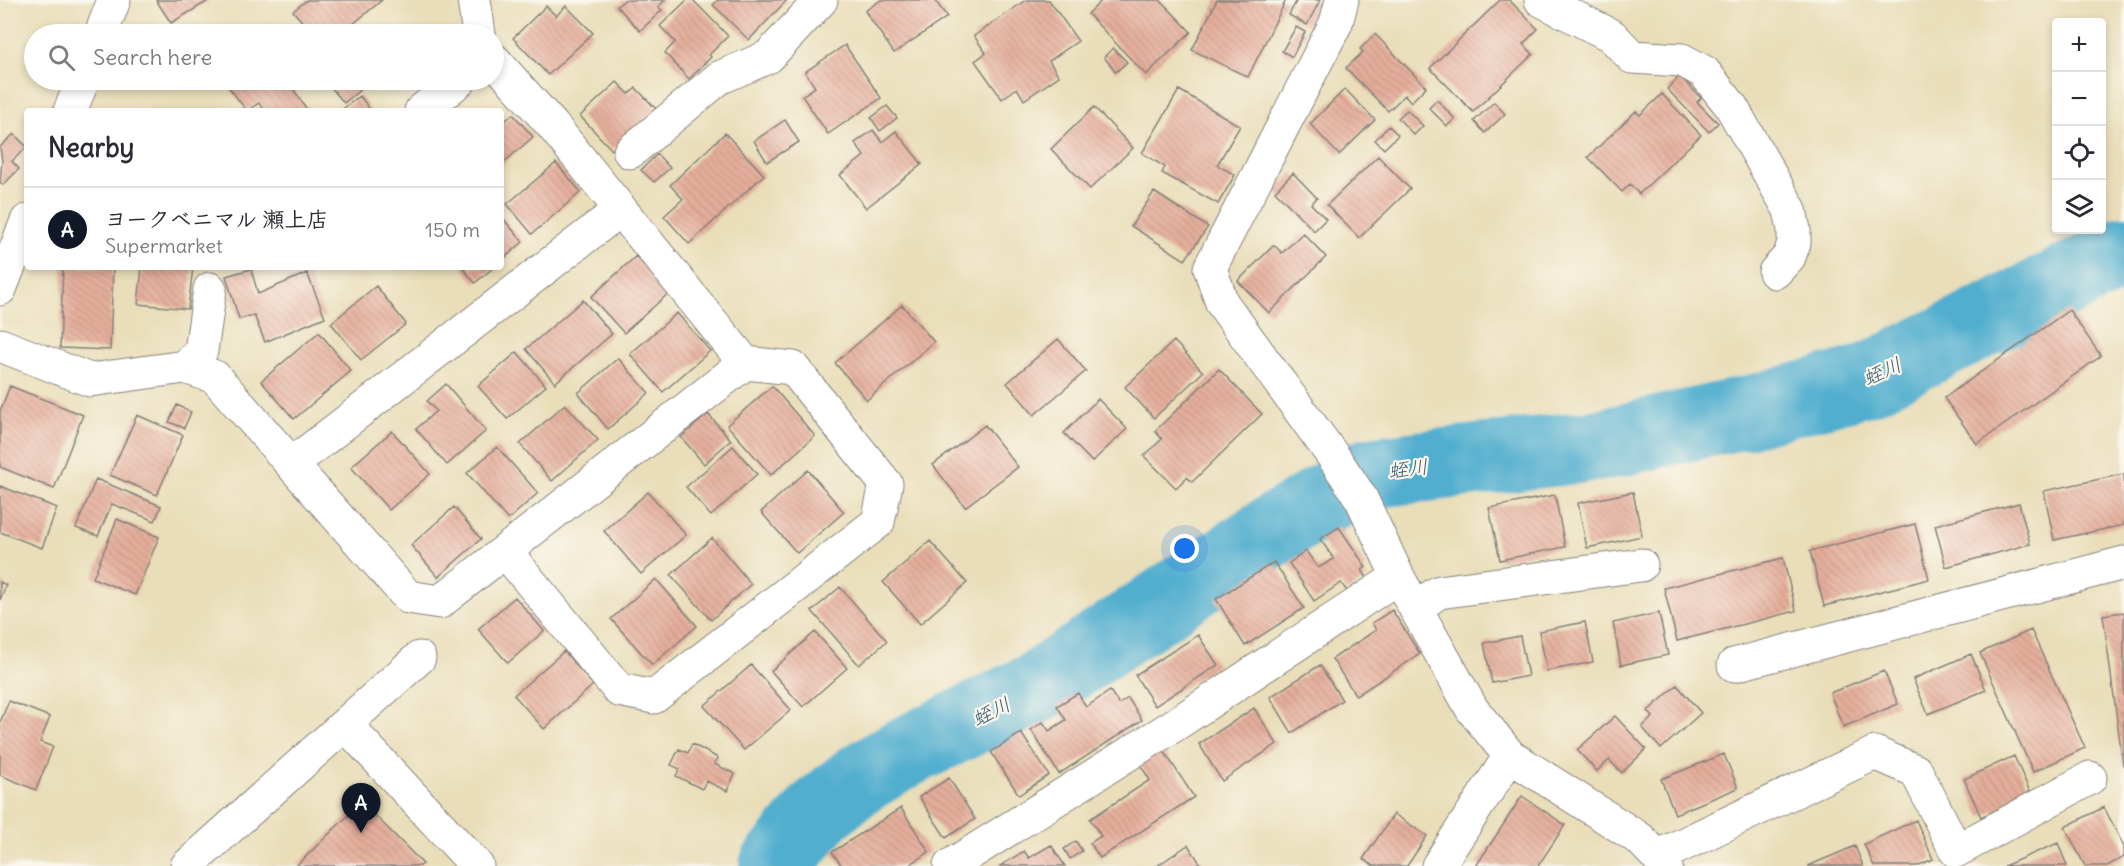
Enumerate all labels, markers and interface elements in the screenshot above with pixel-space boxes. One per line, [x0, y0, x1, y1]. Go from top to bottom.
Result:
map controls [2052, 18, 2106, 234]
button: + [2052, 18, 2106, 72]
search box [24, 24, 504, 90]
icon: search [45, 41, 78, 74]
text: Search here [93, 43, 212, 71]
button: − [2052, 72, 2106, 126]
button: locate [2052, 126, 2106, 180]
text: Nearby [48, 131, 134, 164]
button: layers [2052, 180, 2106, 234]
text: ヨークベニマル 瀬上店 [105, 205, 328, 233]
text: A [61, 217, 74, 242]
text: 150 m [425, 217, 480, 242]
text: Supermarket [105, 233, 223, 258]
water label: 蛭川 [1859, 351, 1905, 391]
water label: 蛭川 [1387, 453, 1429, 483]
your location [1170, 534, 1199, 563]
water label: 蛭川 [968, 691, 1014, 731]
pin: A [342, 784, 380, 833]

